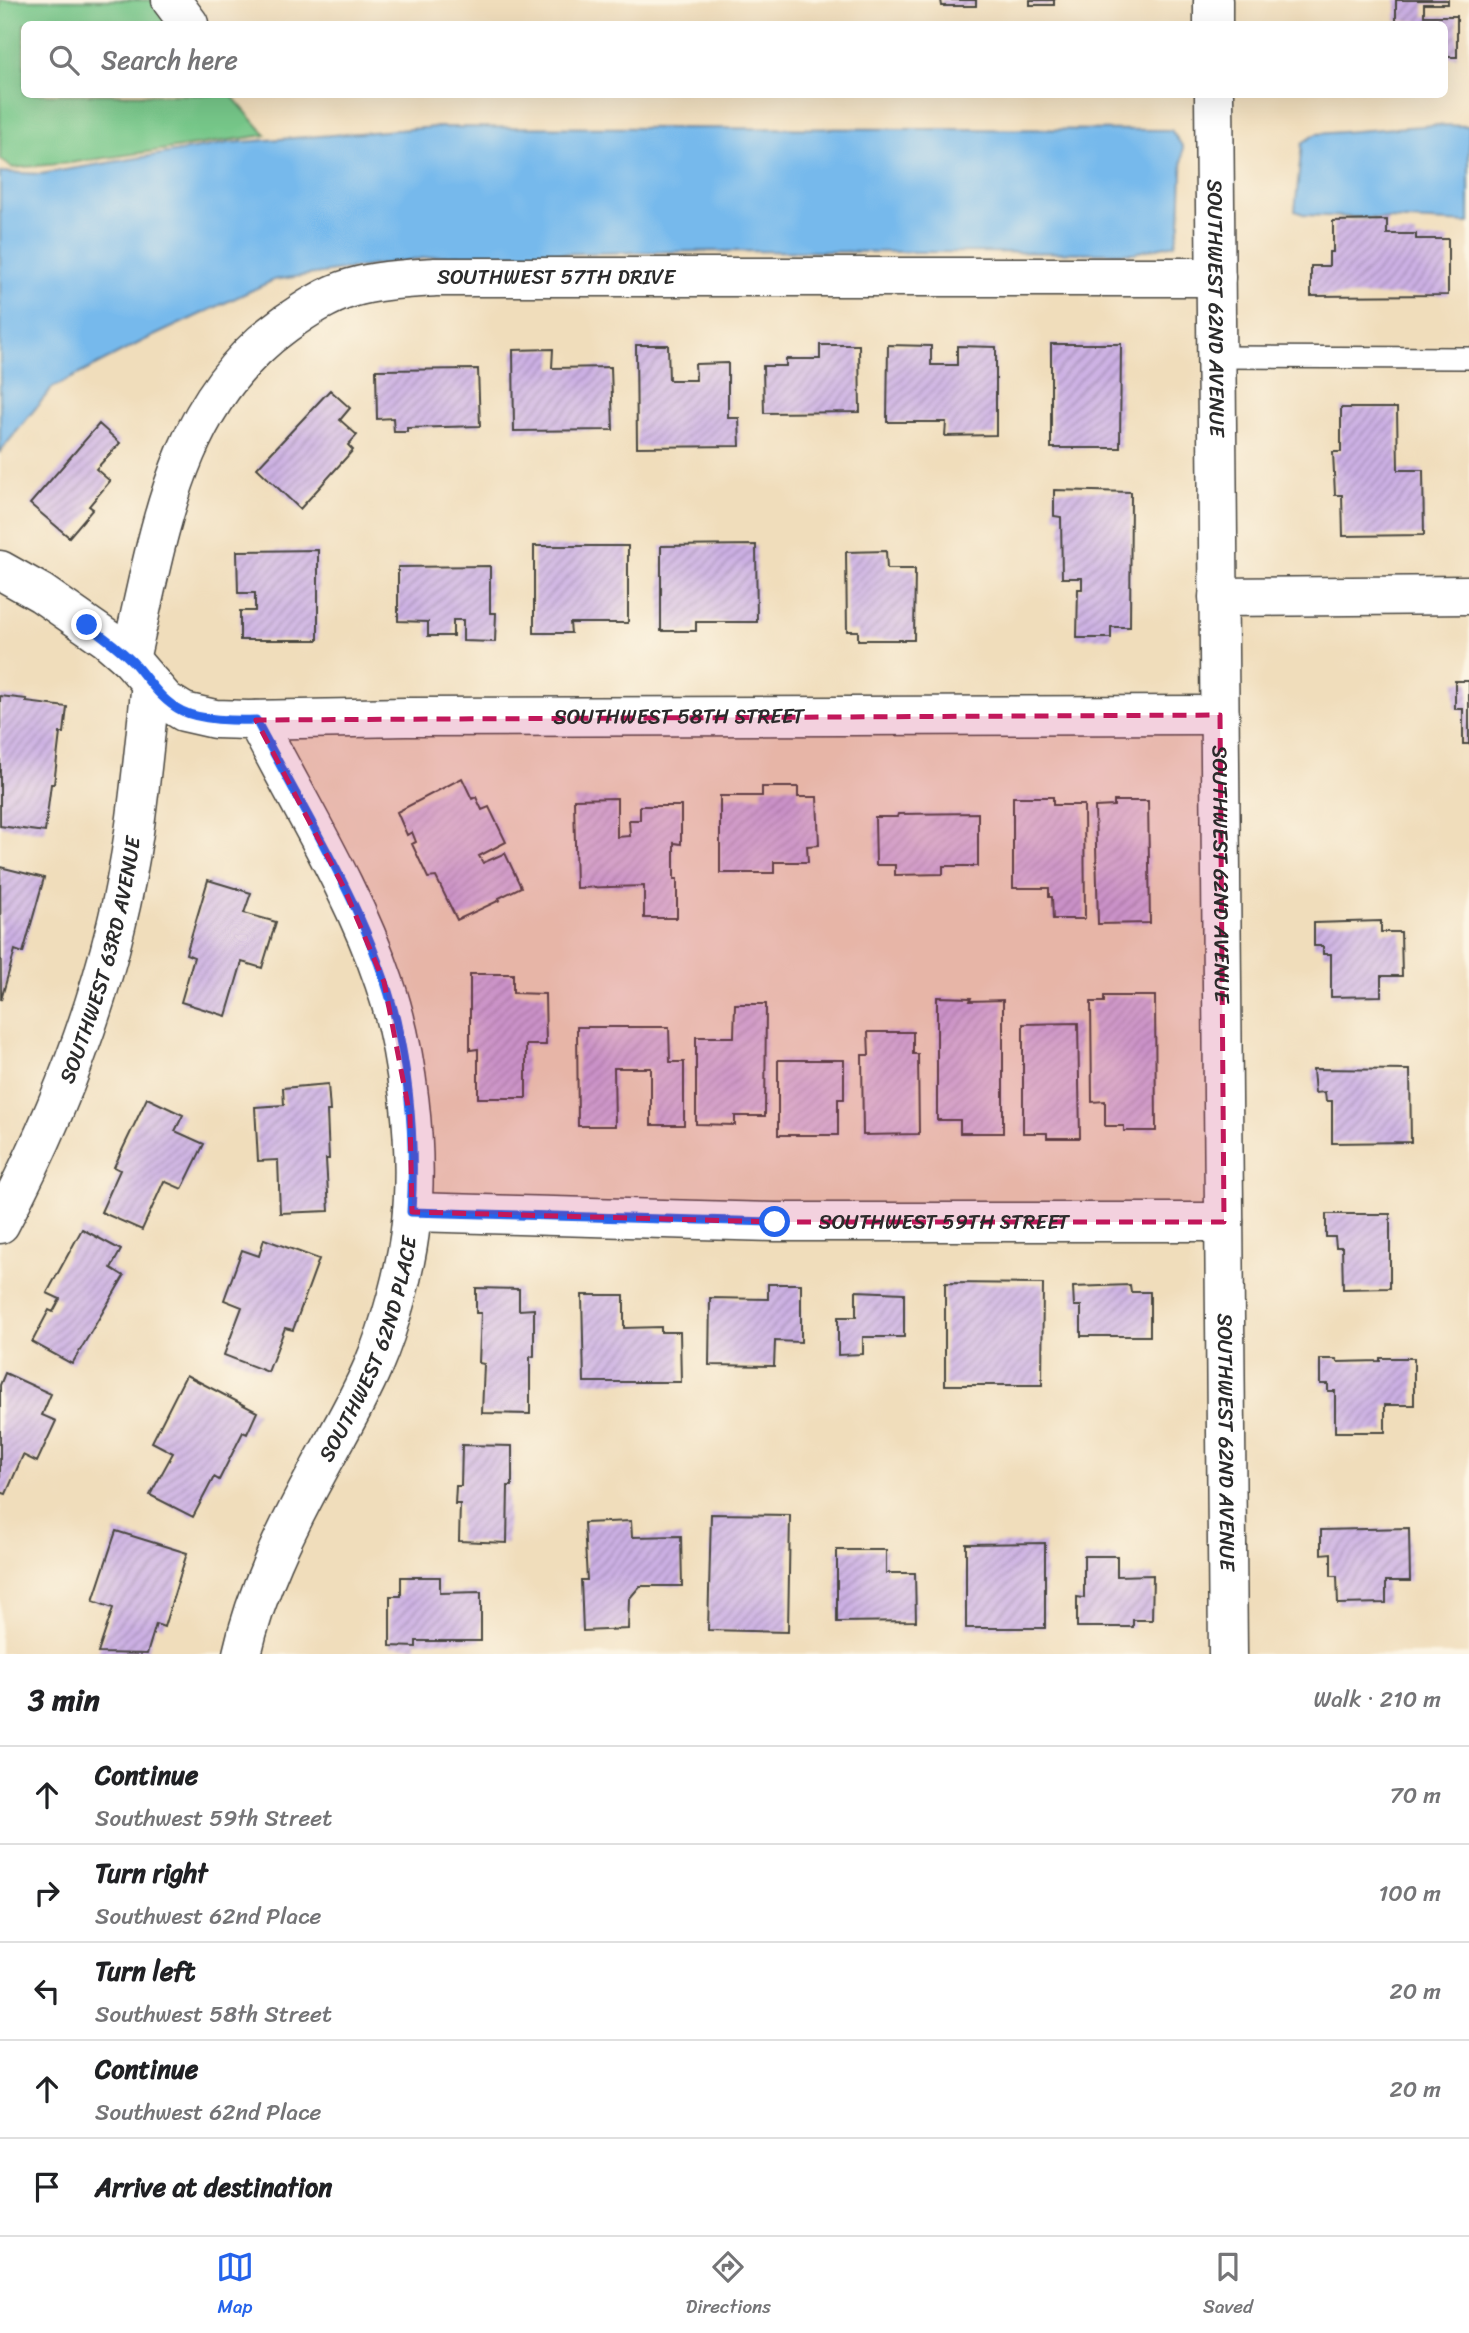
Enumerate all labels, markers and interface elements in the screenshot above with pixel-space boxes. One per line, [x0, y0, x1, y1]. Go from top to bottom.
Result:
search box [21, 21, 1448, 98]
text: Search here [101, 37, 238, 83]
icon: search [45, 41, 83, 79]
street label: SOUTHWEST 62ND AVENUE [1196, 179, 1236, 438]
street label: SOUTHWEST 57TH DRIVE [437, 258, 676, 296]
route end [71, 609, 102, 640]
street label: SOUTHWEST 58TH STREET [554, 697, 806, 736]
street label: SOUTHWEST 62ND AVENUE [1201, 745, 1241, 1004]
street label: SOUTHWEST 63RD AVENUE [48, 833, 152, 1089]
street label: SOUTHWEST 59TH STREET [819, 1203, 1071, 1241]
route start [759, 1206, 790, 1237]
street label: SOUTHWEST 62ND PLACE [308, 1232, 428, 1469]
street label: SOUTHWEST 62ND AVENUE [1206, 1313, 1246, 1572]
text: 3 min [28, 1673, 100, 1727]
text: Walk · 210 m [1314, 1679, 1441, 1720]
text: Continue [95, 1752, 198, 1798]
text: 70 m [1390, 1775, 1441, 1816]
icon: ahead [28, 1776, 66, 1814]
text: Southwest 59th Street [95, 1798, 332, 1839]
text: Turn right [95, 1850, 208, 1896]
text: 100 m [1378, 1873, 1441, 1914]
icon: right [28, 1874, 66, 1912]
text: Southwest 62nd Place [95, 1896, 321, 1937]
text: Turn left [95, 1948, 195, 1994]
text: 20 m [1390, 1971, 1441, 2012]
icon: left [28, 1972, 66, 2010]
text: Southwest 58th Street [95, 1994, 332, 2035]
text: Continue [95, 2046, 198, 2092]
text: 20 m [1390, 2069, 1441, 2110]
icon: ahead [28, 2070, 66, 2108]
text: Southwest 62nd Place [95, 2092, 321, 2133]
text: Arrive at destination [95, 2164, 332, 2210]
icon: arrive [28, 2168, 66, 2206]
tab: Map [216, 2248, 254, 2323]
tab: Directions [686, 2248, 771, 2323]
tab: Saved [1203, 2248, 1253, 2323]

